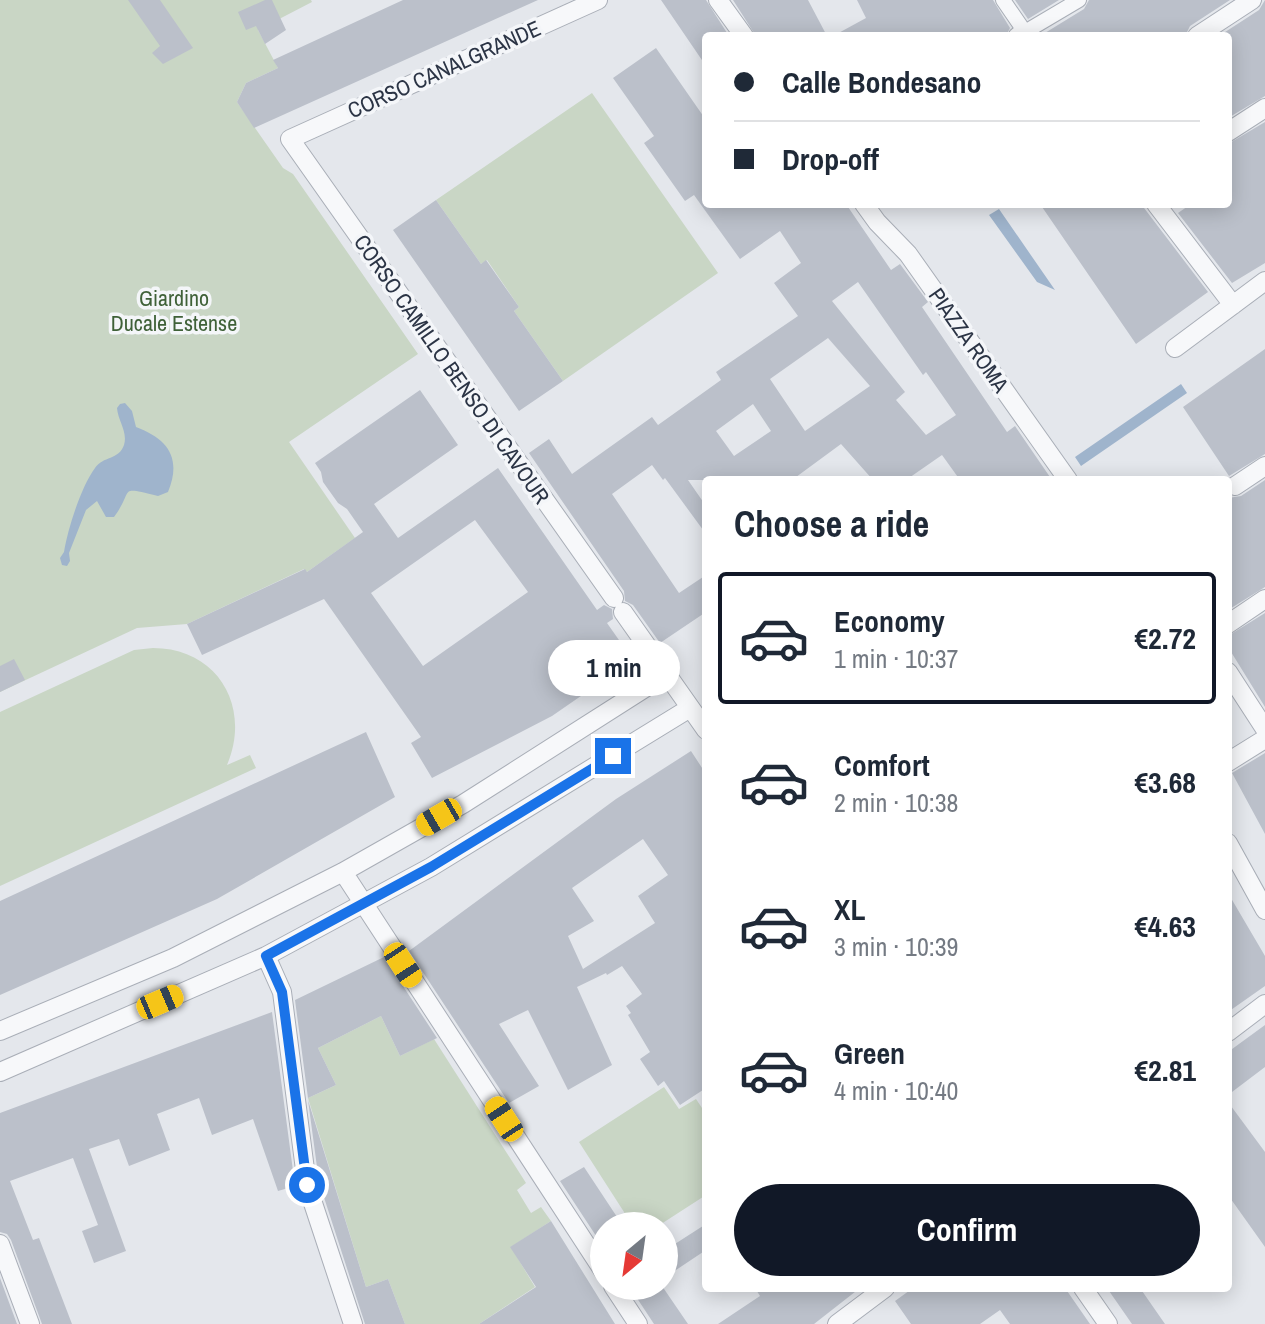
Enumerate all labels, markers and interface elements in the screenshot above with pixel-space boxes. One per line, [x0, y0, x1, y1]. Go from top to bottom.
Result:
street label: CORSO CANALGRANDE [343, 13, 545, 125]
text: Calle Bondesano [782, 62, 982, 102]
text: Drop-off [782, 139, 879, 179]
street label: CORSO CAMILLO BENSO DI CAVOUR [347, 228, 557, 510]
street label: PIAZZA ROMA [922, 282, 1017, 399]
park label: Giardino Ducale Estense [111, 283, 237, 338]
text: Choose a ride [734, 500, 929, 548]
text: Economy [834, 601, 945, 641]
icon: car [738, 602, 810, 674]
text: €2.72 [1134, 618, 1196, 658]
callout: 1 min [547, 640, 679, 696]
text: 1 min · 10:37 [834, 641, 958, 676]
text: 1 min [586, 650, 642, 685]
route end [595, 738, 631, 774]
text: Comfort [834, 745, 930, 785]
icon: car [738, 746, 810, 818]
text: €3.68 [1134, 762, 1196, 802]
text: 2 min · 10:38 [834, 785, 958, 820]
car [412, 795, 466, 839]
text: XL [834, 889, 865, 929]
icon: car [738, 890, 810, 962]
text: €4.63 [1134, 906, 1196, 946]
text: 3 min · 10:39 [834, 929, 958, 964]
car [380, 938, 426, 992]
car [133, 982, 187, 1022]
text: Green [834, 1033, 905, 1073]
icon: car [738, 1034, 810, 1106]
text: €2.81 [1134, 1050, 1196, 1090]
text: 4 min · 10:40 [834, 1073, 958, 1108]
car [481, 1092, 527, 1146]
route start [289, 1167, 325, 1203]
button: Confirm [734, 1184, 1200, 1276]
north arrow [590, 1212, 678, 1300]
map controls [590, 1212, 678, 1300]

